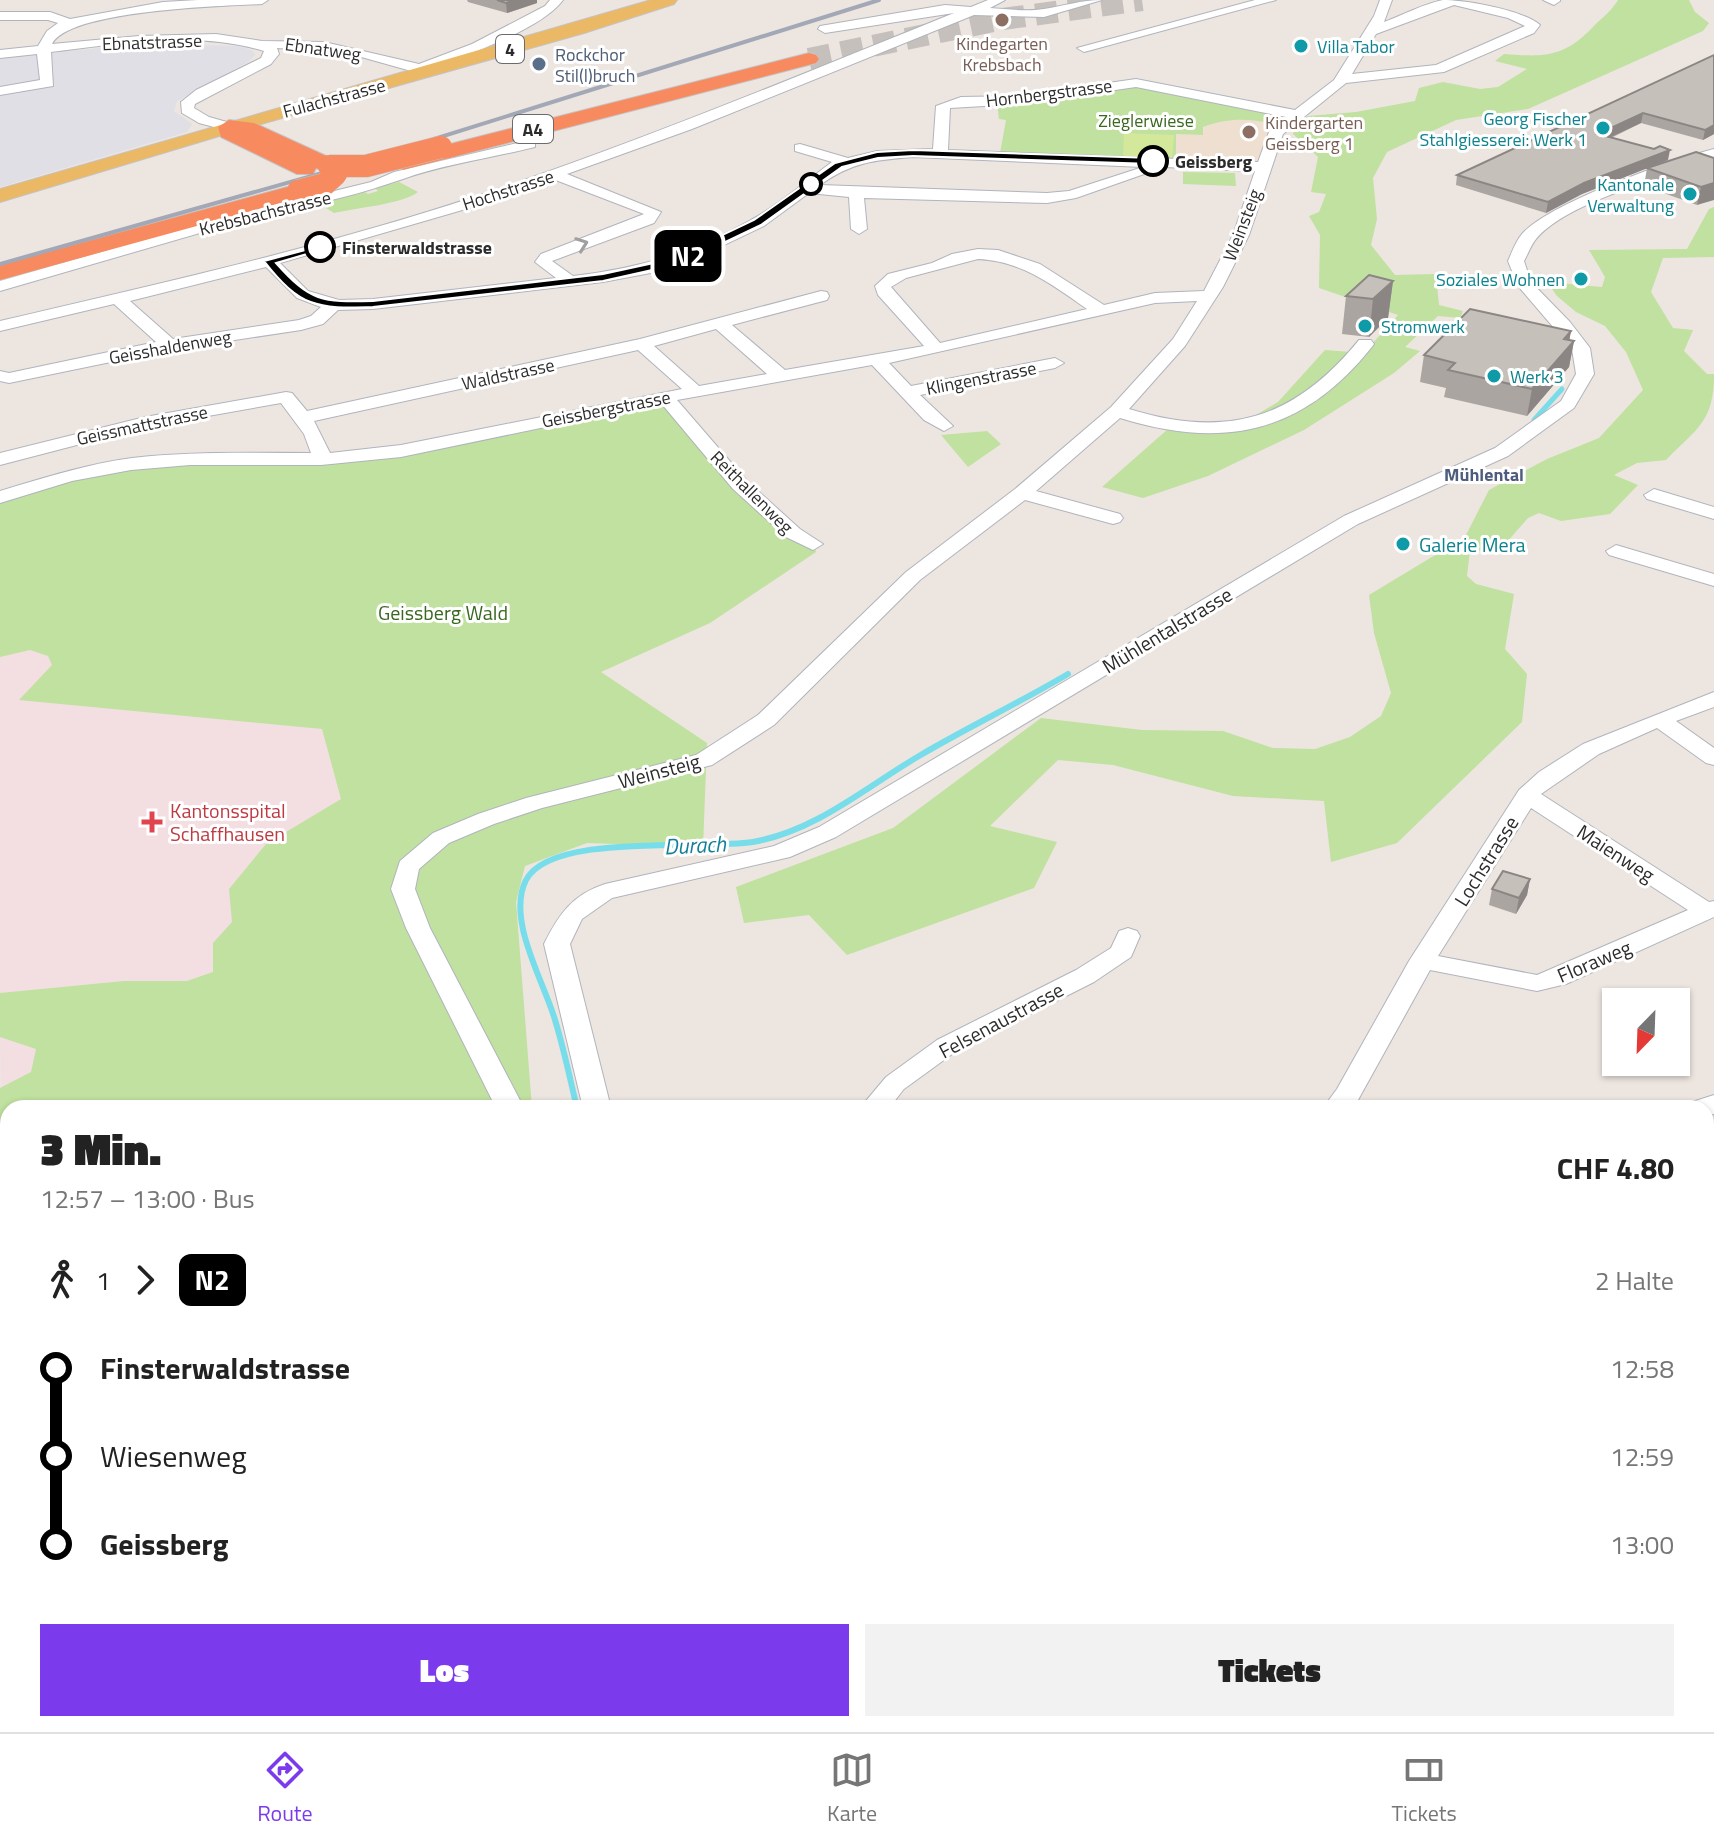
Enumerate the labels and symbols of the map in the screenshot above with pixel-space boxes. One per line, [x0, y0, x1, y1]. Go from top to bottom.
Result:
marker: Kindegarten Krebsbach [993, 11, 1011, 29]
street label: Ebnatstrasse [101, 27, 203, 57]
street label: Ebnatweg [283, 30, 363, 68]
place label: Kindegarten Krebsbach [956, 30, 1048, 78]
place label: Villa Tabor [1317, 33, 1395, 60]
road number: 4 [496, 35, 524, 63]
marker: Villa Tabor [1292, 37, 1310, 55]
place label: Rockchor Stil(l)bruch [555, 41, 635, 89]
marker: Rockchor Stil(l)bruch [530, 55, 548, 73]
street label: Fulachstrasse [280, 71, 388, 125]
street label: Hornbergstrasse [984, 72, 1114, 114]
place label: Georg Fischer Stahlgiesserei: Werk 1 [1420, 105, 1587, 153]
park label: Zieglerwiese [1098, 107, 1194, 134]
place label: Kindergarten Geissberg 1 [1265, 109, 1363, 157]
road number: A4 [513, 115, 553, 143]
marker: Georg Fischer Stahlgiesserei: Werk 1 [1594, 119, 1612, 137]
marker: Kindergarten Geissberg 1 [1240, 123, 1258, 141]
marker: Geissberg [1138, 146, 1168, 176]
place label: Geissberg [1175, 148, 1252, 175]
street label: Hochstrasse [459, 163, 557, 217]
place label: Kantonale Verwaltung [1587, 171, 1674, 219]
unlabelled marker [800, 173, 822, 195]
street label: Krebsbachstrasse [196, 184, 334, 242]
street label: Weinsteig [1216, 185, 1268, 265]
marker: Kantonale Verwaltung [1681, 185, 1699, 203]
line badge: N2 [652, 230, 724, 282]
marker: Finsterwaldstrasse [305, 232, 335, 262]
place label: Finsterwaldstrasse [342, 234, 492, 261]
one-way arrow [574, 237, 588, 254]
place label: Soziales Wohnen [1436, 266, 1565, 293]
marker: Soziales Wohnen [1572, 270, 1590, 288]
place label: Stromwerk [1381, 313, 1465, 340]
marker: Stromwerk [1356, 317, 1374, 335]
street label: Geisshaldenweg [107, 323, 233, 371]
street label: Waldstrasse [459, 351, 557, 397]
street label: Klingenstrasse [924, 354, 1038, 402]
place label: Werk 3 [1510, 363, 1564, 390]
marker: Werk 3 [1485, 367, 1503, 385]
street label: Geissbergstrasse [539, 383, 673, 435]
street label: Geissmattstrasse [74, 398, 210, 452]
street label: Reithallenweg [704, 444, 800, 540]
district label: Mühlental [1444, 461, 1524, 488]
place label: Galerie Mera [1419, 529, 1526, 560]
marker: Galerie Mera [1394, 535, 1412, 553]
street label: Mühlentalstrasse [1096, 579, 1238, 681]
park label: Geissberg Wald [378, 597, 508, 628]
street label: Weinsteig [615, 745, 703, 797]
place label: Kantonsspital Schaffhausen [170, 795, 286, 849]
street label: Lochstrasse [1446, 810, 1526, 912]
marker: Kantonsspital Schaffhausen [141, 811, 163, 833]
street label: Maienweg [1571, 816, 1661, 890]
water label: Durach [663, 826, 728, 864]
street label: Floraweg [1552, 931, 1636, 991]
street label: Felsenaustrasse [933, 974, 1069, 1066]
north arrow [1602, 988, 1690, 1076]

